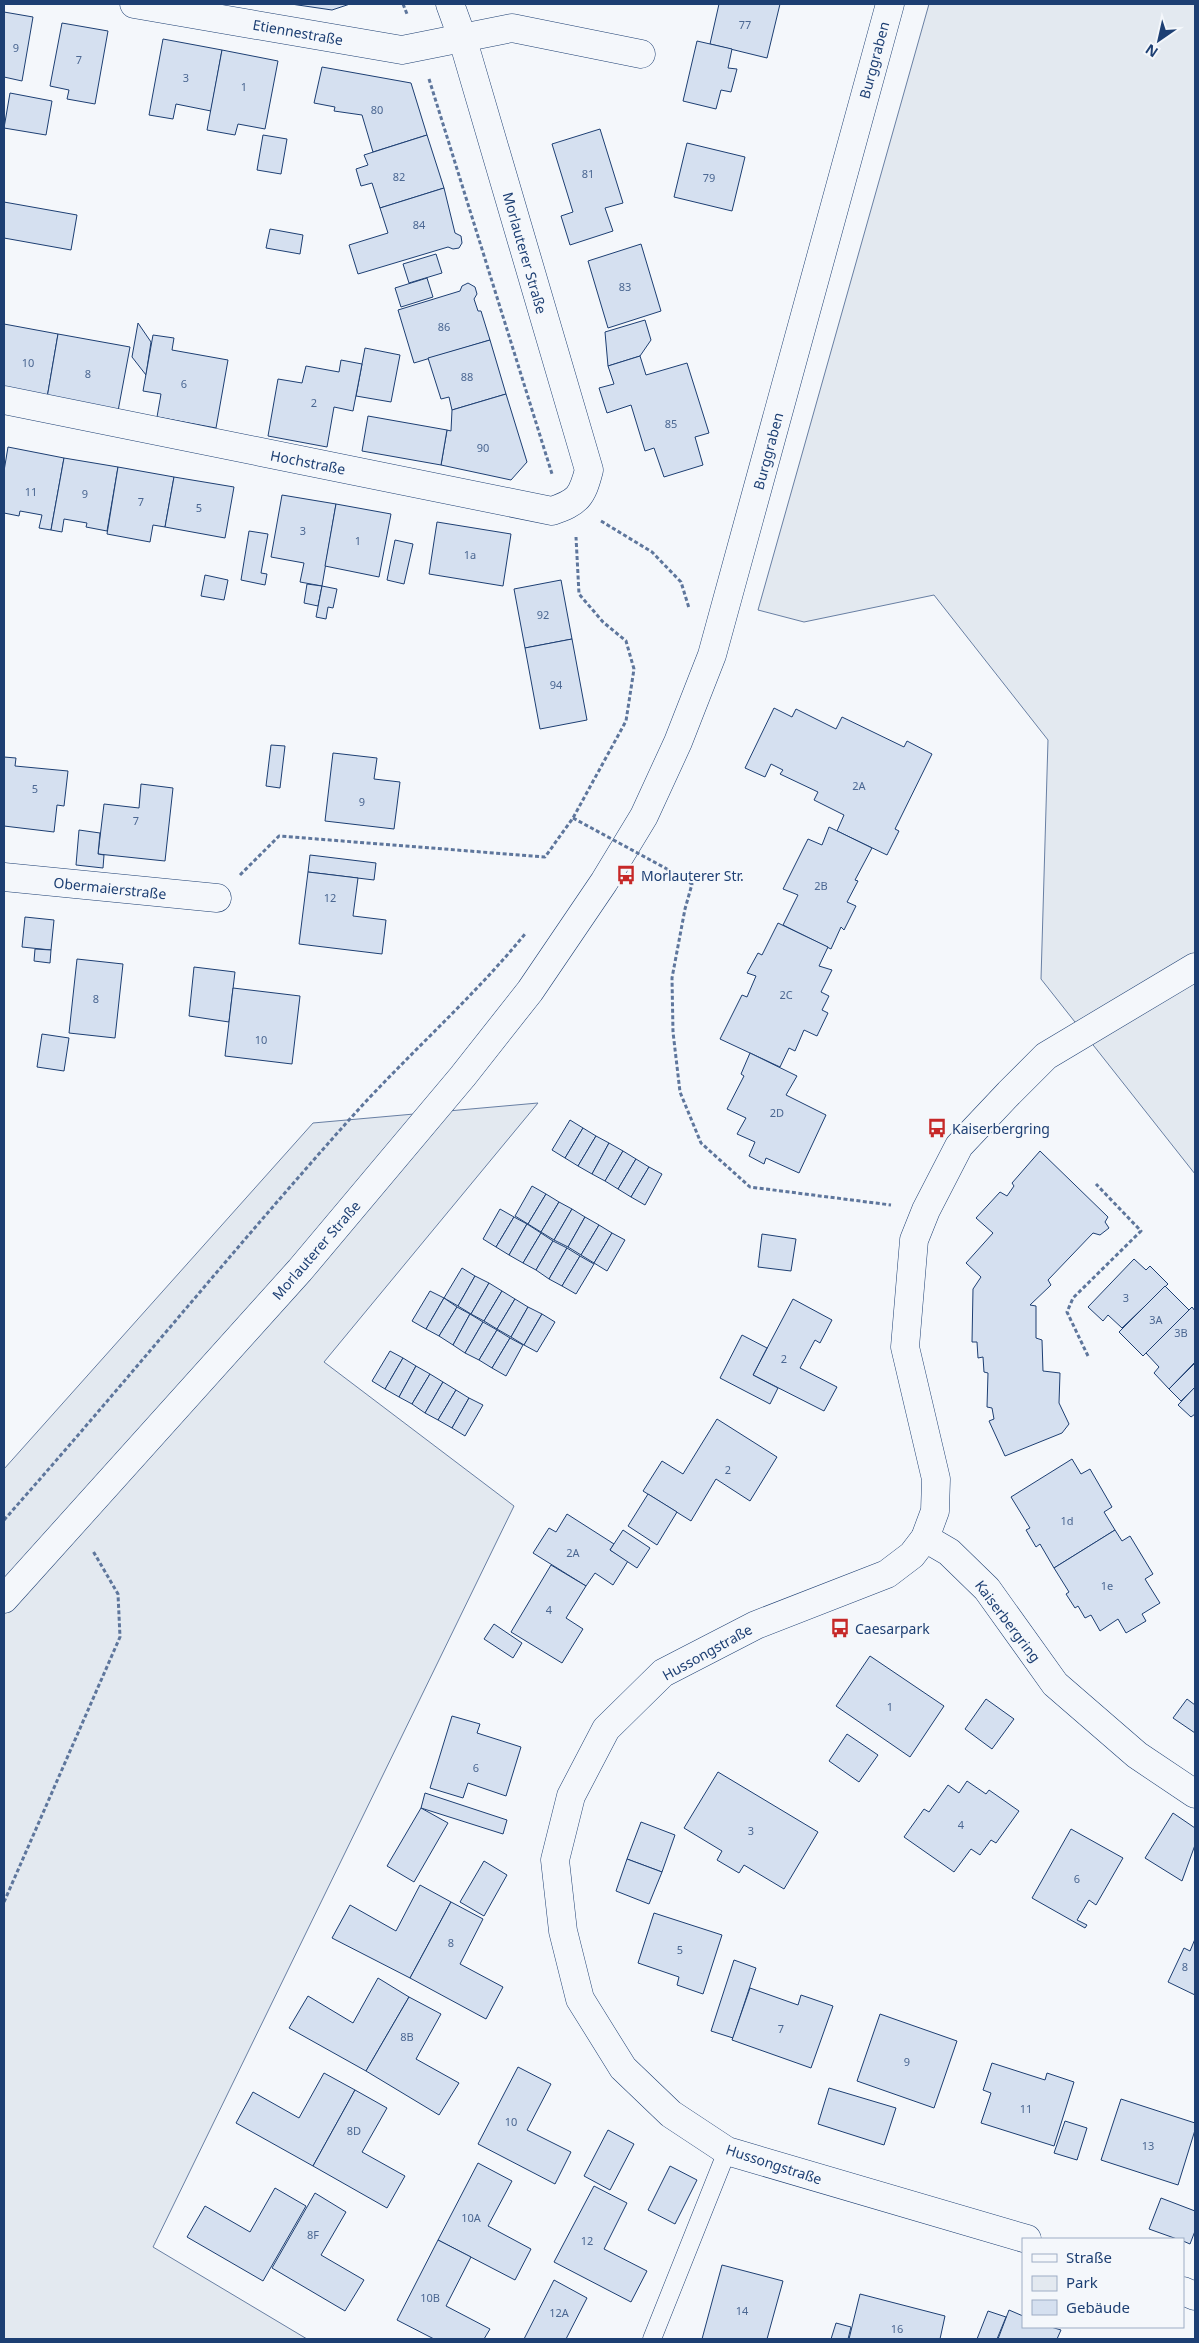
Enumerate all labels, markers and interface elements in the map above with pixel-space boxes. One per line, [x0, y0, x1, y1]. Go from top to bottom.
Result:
street label: Etiennestraße [251, 15, 345, 49]
north arrow [1134, 15, 1184, 65]
house number: 77 [739, 17, 751, 32]
street label: Burggraben [855, 19, 893, 101]
house number: 9 [13, 40, 19, 55]
text: N [1141, 40, 1161, 62]
house number: 7 [76, 52, 82, 67]
house number: 3 [183, 70, 189, 85]
house number: 1 [241, 79, 247, 94]
house number: 80 [371, 102, 383, 117]
house number: 81 [582, 166, 594, 181]
house number: 82 [393, 169, 405, 184]
house number: 79 [703, 170, 715, 185]
street label: Morlauterer Straße [499, 190, 551, 316]
house number: 84 [413, 217, 426, 232]
house number: 83 [619, 279, 631, 294]
house number: 86 [438, 319, 450, 334]
house number: 10 [22, 355, 34, 370]
house number: 8 [85, 366, 91, 381]
house number: 88 [461, 369, 473, 384]
house number: 6 [181, 376, 187, 391]
house number: 2 [311, 395, 317, 410]
street label: Burggraben [749, 410, 787, 492]
house number: 85 [665, 416, 677, 431]
house number: 90 [477, 440, 489, 455]
street label: Hochstraße [269, 445, 347, 479]
house number: 11 [25, 484, 37, 499]
house number: 9 [82, 486, 88, 501]
house number: 7 [138, 494, 144, 509]
house number: 5 [196, 500, 202, 515]
house number: 3 [300, 523, 306, 538]
house number: 1 [355, 533, 361, 548]
house number: 1a [464, 547, 476, 562]
house number: 92 [537, 607, 549, 622]
house number: 94 [550, 677, 563, 692]
house number: 2A [852, 778, 867, 793]
house number: 5 [32, 781, 38, 796]
house number: 9 [359, 794, 365, 809]
house number: 7 [133, 813, 139, 828]
bus stop icon: Morlauterer Str. [615, 864, 637, 886]
place label: Morlauterer Str. [641, 866, 744, 885]
street label: Obermaierstraße [53, 873, 167, 903]
house number: 2B [814, 878, 828, 893]
house number: 12 [324, 890, 336, 905]
house number: 2C [779, 987, 793, 1002]
house number: 8 [93, 991, 99, 1006]
house number: 10 [255, 1032, 267, 1047]
house number: 2D [770, 1105, 784, 1120]
bus stop icon: Kaiserbergring [926, 1117, 948, 1139]
place label: Kaiserbergring [952, 1119, 1050, 1138]
street label: Morlauterer Straße [268, 1196, 364, 1304]
house number: 3 [1123, 1290, 1129, 1305]
house number: 3A [1149, 1312, 1164, 1327]
house number: 3B [1174, 1325, 1188, 1340]
house number: 2 [781, 1351, 787, 1366]
house number: 2 [725, 1462, 731, 1477]
house number: 1d [1060, 1513, 1074, 1528]
house number: 2A [566, 1545, 581, 1560]
street label: Kaiserbergring [971, 1576, 1045, 1666]
house number: 1e [1101, 1578, 1113, 1593]
house number: 4 [546, 1602, 553, 1617]
bus stop icon: Caesarpark [829, 1617, 851, 1639]
street label: Hussongstraße [659, 1619, 755, 1685]
place label: Caesarpark [855, 1619, 930, 1638]
house number: 1 [887, 1699, 893, 1714]
house number: 6 [473, 1760, 479, 1775]
house number: 4 [958, 1817, 965, 1832]
house number: 3 [748, 1823, 754, 1838]
house number: 6 [1074, 1871, 1080, 1886]
house number: 8 [448, 1935, 454, 1950]
house number: 5 [677, 1942, 683, 1957]
house number: 8 [1182, 1959, 1188, 1974]
house number: 7 [778, 2021, 784, 2036]
house number: 8B [400, 2029, 414, 2044]
house number: 9 [904, 2054, 910, 2069]
house number: 11 [1020, 2101, 1032, 2116]
house number: 10 [505, 2114, 517, 2129]
house number: 8D [347, 2123, 361, 2138]
house number: 13 [1142, 2138, 1154, 2153]
street label: Hussongstraße [723, 2140, 825, 2189]
house number: 10A [461, 2210, 482, 2225]
house number: 8F [307, 2227, 319, 2242]
house number: 12 [581, 2233, 593, 2248]
legend [1022, 2238, 1184, 2328]
text: Straße [1066, 2247, 1112, 2267]
text: Park [1066, 2272, 1098, 2292]
house number: 10B [420, 2290, 440, 2305]
text: Gebäude [1066, 2297, 1130, 2317]
house number: 14 [736, 2303, 749, 2318]
house number: 12A [549, 2305, 570, 2320]
house number: 16 [891, 2321, 903, 2336]

